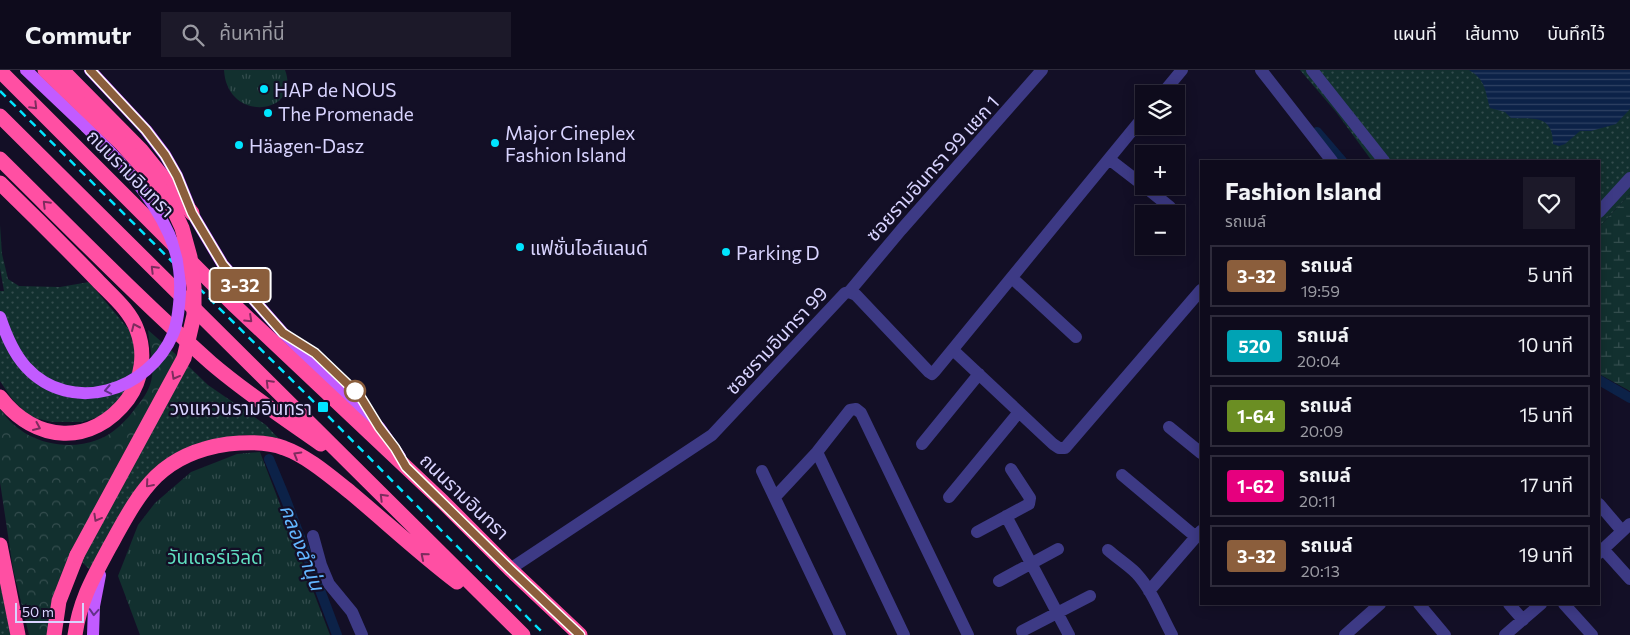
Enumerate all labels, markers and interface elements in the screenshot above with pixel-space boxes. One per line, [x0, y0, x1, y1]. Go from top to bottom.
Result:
search box [161, 12, 511, 57]
text: Commutr [25, 20, 131, 49]
icon: search [179, 21, 207, 49]
text: ค้นหาที่นี่ [219, 21, 285, 44]
text: แผนที่ [1393, 22, 1437, 44]
text: เส้นทาง [1465, 22, 1519, 44]
text: บันทึกไว้ [1547, 22, 1605, 44]
place label: HAP de NOUS [274, 78, 396, 101]
marker: HAP de NOUS [258, 83, 270, 95]
map controls [1135, 85, 1185, 255]
button: layers [1135, 85, 1185, 135]
street label: ซอยรามอินทรา 99 แยก 1 [861, 91, 1003, 245]
one-way arrow [29, 100, 38, 109]
place label: The Promenade [278, 102, 414, 125]
marker: The Promenade [262, 107, 274, 119]
place label: Major Cineplex Fashion Island [505, 121, 635, 166]
street label: ถนนรามอินทรา [82, 124, 180, 222]
place label: Häagen-Dasz [249, 134, 364, 157]
marker: Major Cineplex Fashion Island [489, 137, 501, 149]
marker: Häagen-Dasz [233, 139, 245, 151]
button: + [1135, 145, 1185, 195]
text: Fashion Island [1225, 176, 1381, 205]
button: heart [1523, 177, 1575, 229]
one-way arrow [43, 201, 52, 210]
button: − [1135, 205, 1185, 255]
text: รถเมล์ [1225, 211, 1266, 230]
place label: แฟชั่นไอส์แลนด์ [530, 236, 648, 259]
marker: แฟชั่นไอส์แลนด์ [514, 241, 526, 253]
place label: Parking D [736, 241, 819, 264]
marker: Parking D [720, 246, 732, 258]
text: รถเมล์ [1301, 253, 1353, 276]
text: 5 นาที [1528, 263, 1573, 286]
one-way arrow [151, 265, 160, 274]
text: 3-32 [1237, 265, 1276, 287]
line badge: 3-32 [205, 269, 275, 301]
text: 3-32 [221, 274, 259, 296]
street label: ซอยรามอินทรา 99 [720, 281, 832, 399]
text: 19:59 [1301, 281, 1340, 300]
one-way arrow [243, 313, 252, 322]
one-way arrow [131, 323, 141, 332]
text: รถเมล์ [1297, 323, 1349, 346]
text: 10 นาที [1518, 333, 1573, 356]
text: 520 [1238, 335, 1271, 357]
text: 20:04 [1297, 351, 1340, 370]
one-way arrow [171, 370, 181, 379]
one-way arrow [266, 380, 275, 389]
unlabelled marker [344, 380, 366, 402]
one-way arrow [103, 384, 112, 395]
text: รถเมล์ [1300, 393, 1352, 416]
place label: วงแหวนรามอินทรา [170, 396, 312, 419]
marker: วงแหวนรามอินทรา [316, 400, 330, 414]
text: 15 นาที [1519, 403, 1573, 426]
text: 1-64 [1237, 405, 1275, 427]
one-way arrow [32, 420, 41, 431]
text: 20:09 [1300, 421, 1343, 440]
street label: ถนนรามอินทรา [416, 448, 514, 544]
one-way arrow [293, 451, 302, 461]
text: รถเมล์ [1299, 463, 1351, 486]
text: 17 นาที [1520, 473, 1573, 496]
text: 1-62 [1237, 475, 1274, 497]
one-way arrow [146, 479, 155, 488]
text: 20:11 [1299, 491, 1336, 510]
one-way arrow [380, 493, 389, 502]
water label: คลองลำนุ่น [274, 501, 331, 596]
one-way arrow [93, 513, 103, 522]
text: รถเมล์ [1301, 533, 1353, 556]
text: 19 นาที [1519, 543, 1573, 566]
park label: วันเดอร์เวิลด์ [167, 545, 263, 568]
text: 3-32 [1237, 545, 1276, 567]
one-way arrow [421, 553, 430, 561]
text: 20:13 [1301, 561, 1340, 580]
scale bar [15, 600, 84, 623]
text: 50 m [22, 603, 54, 620]
one-way arrow [88, 608, 99, 616]

